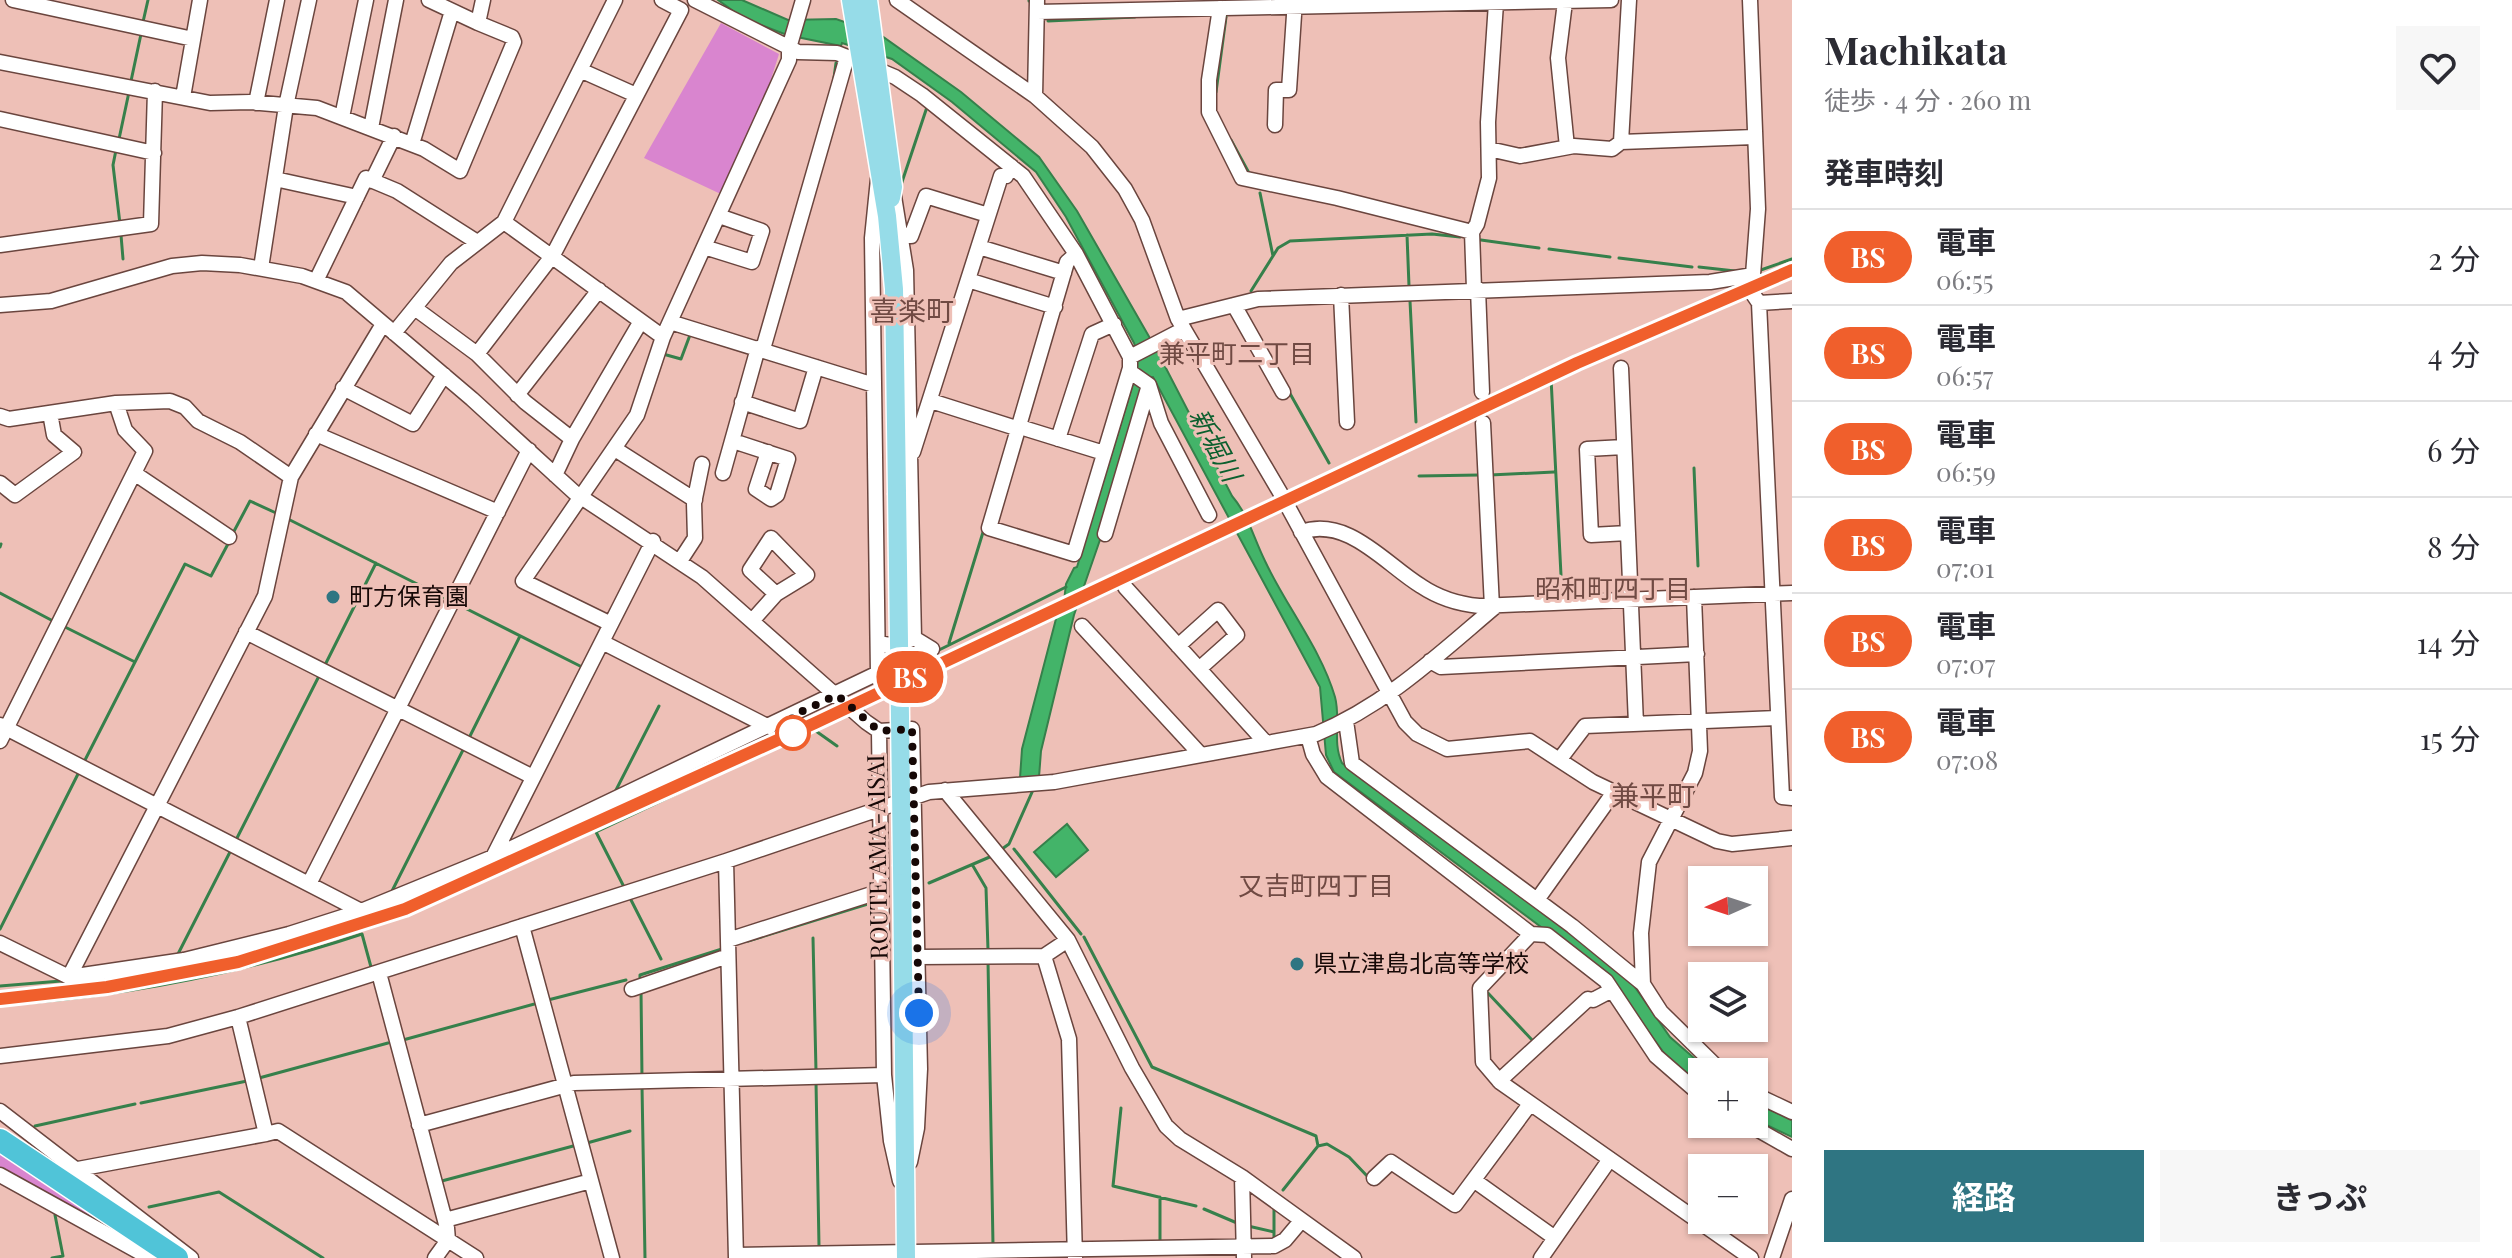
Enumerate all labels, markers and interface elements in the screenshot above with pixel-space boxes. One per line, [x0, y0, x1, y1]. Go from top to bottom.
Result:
text: Machikata [1824, 24, 2007, 75]
button: heart [2396, 26, 2480, 110]
text: 徒歩 · 4 分 · 260 m [1824, 82, 2031, 117]
text: 発車時刻 [1824, 152, 1944, 192]
text: 電車 [1936, 221, 1996, 261]
text: BS [1850, 238, 1886, 275]
text: 2 分 [2428, 238, 2480, 278]
text: 06:55 [1936, 262, 1994, 297]
district label: 喜楽町 [870, 291, 954, 328]
text: 電車 [1936, 317, 1996, 357]
text: BS [1850, 334, 1886, 371]
text: 4 分 [2428, 334, 2480, 374]
district label: 兼平町二丁目 [1159, 335, 1315, 370]
text: 06:57 [1936, 358, 1993, 393]
water label: 新堀川 [1183, 402, 1251, 490]
text: 電車 [1936, 413, 1996, 453]
text: BS [1850, 430, 1886, 467]
text: 6 分 [2427, 430, 2480, 470]
text: 06:59 [1936, 454, 1996, 489]
text: 電車 [1936, 509, 1996, 549]
text: BS [1850, 526, 1886, 563]
text: 8 分 [2427, 526, 2480, 566]
text: 07:01 [1936, 550, 1994, 585]
district label: 昭和町四丁目 [1535, 570, 1691, 605]
place label: 町方保育園 [349, 579, 469, 611]
marker: 町方保育園 [324, 588, 342, 606]
text: 電車 [1936, 605, 1996, 645]
text: BS [1850, 622, 1886, 659]
text: 14 分 [2417, 622, 2480, 662]
text: 07:07 [1936, 646, 1995, 681]
line badge: BS [874, 651, 946, 703]
text: BS [892, 658, 928, 695]
text: 電車 [1936, 701, 1996, 741]
unlabelled marker [776, 716, 810, 750]
text: BS [1850, 718, 1886, 755]
text: 15 分 [2420, 718, 2480, 758]
text: 07:08 [1936, 742, 1998, 777]
street label: ROUTE AMA-AISAI [858, 754, 894, 960]
district label: 兼平町 [1611, 776, 1695, 813]
north arrow [1688, 866, 1768, 946]
map controls [1688, 866, 1768, 1234]
district label: 又吉町四丁目 [1238, 867, 1394, 902]
place label: 県立津島北高等学校 [1313, 946, 1529, 978]
marker: 県立津島北高等学校 [1288, 955, 1306, 973]
button: layers [1688, 962, 1768, 1042]
your location [899, 993, 939, 1033]
button: + [1688, 1058, 1768, 1138]
button: 経路 [1824, 1150, 2144, 1242]
button: きっぷ [2160, 1150, 2480, 1242]
button: − [1688, 1154, 1768, 1234]

